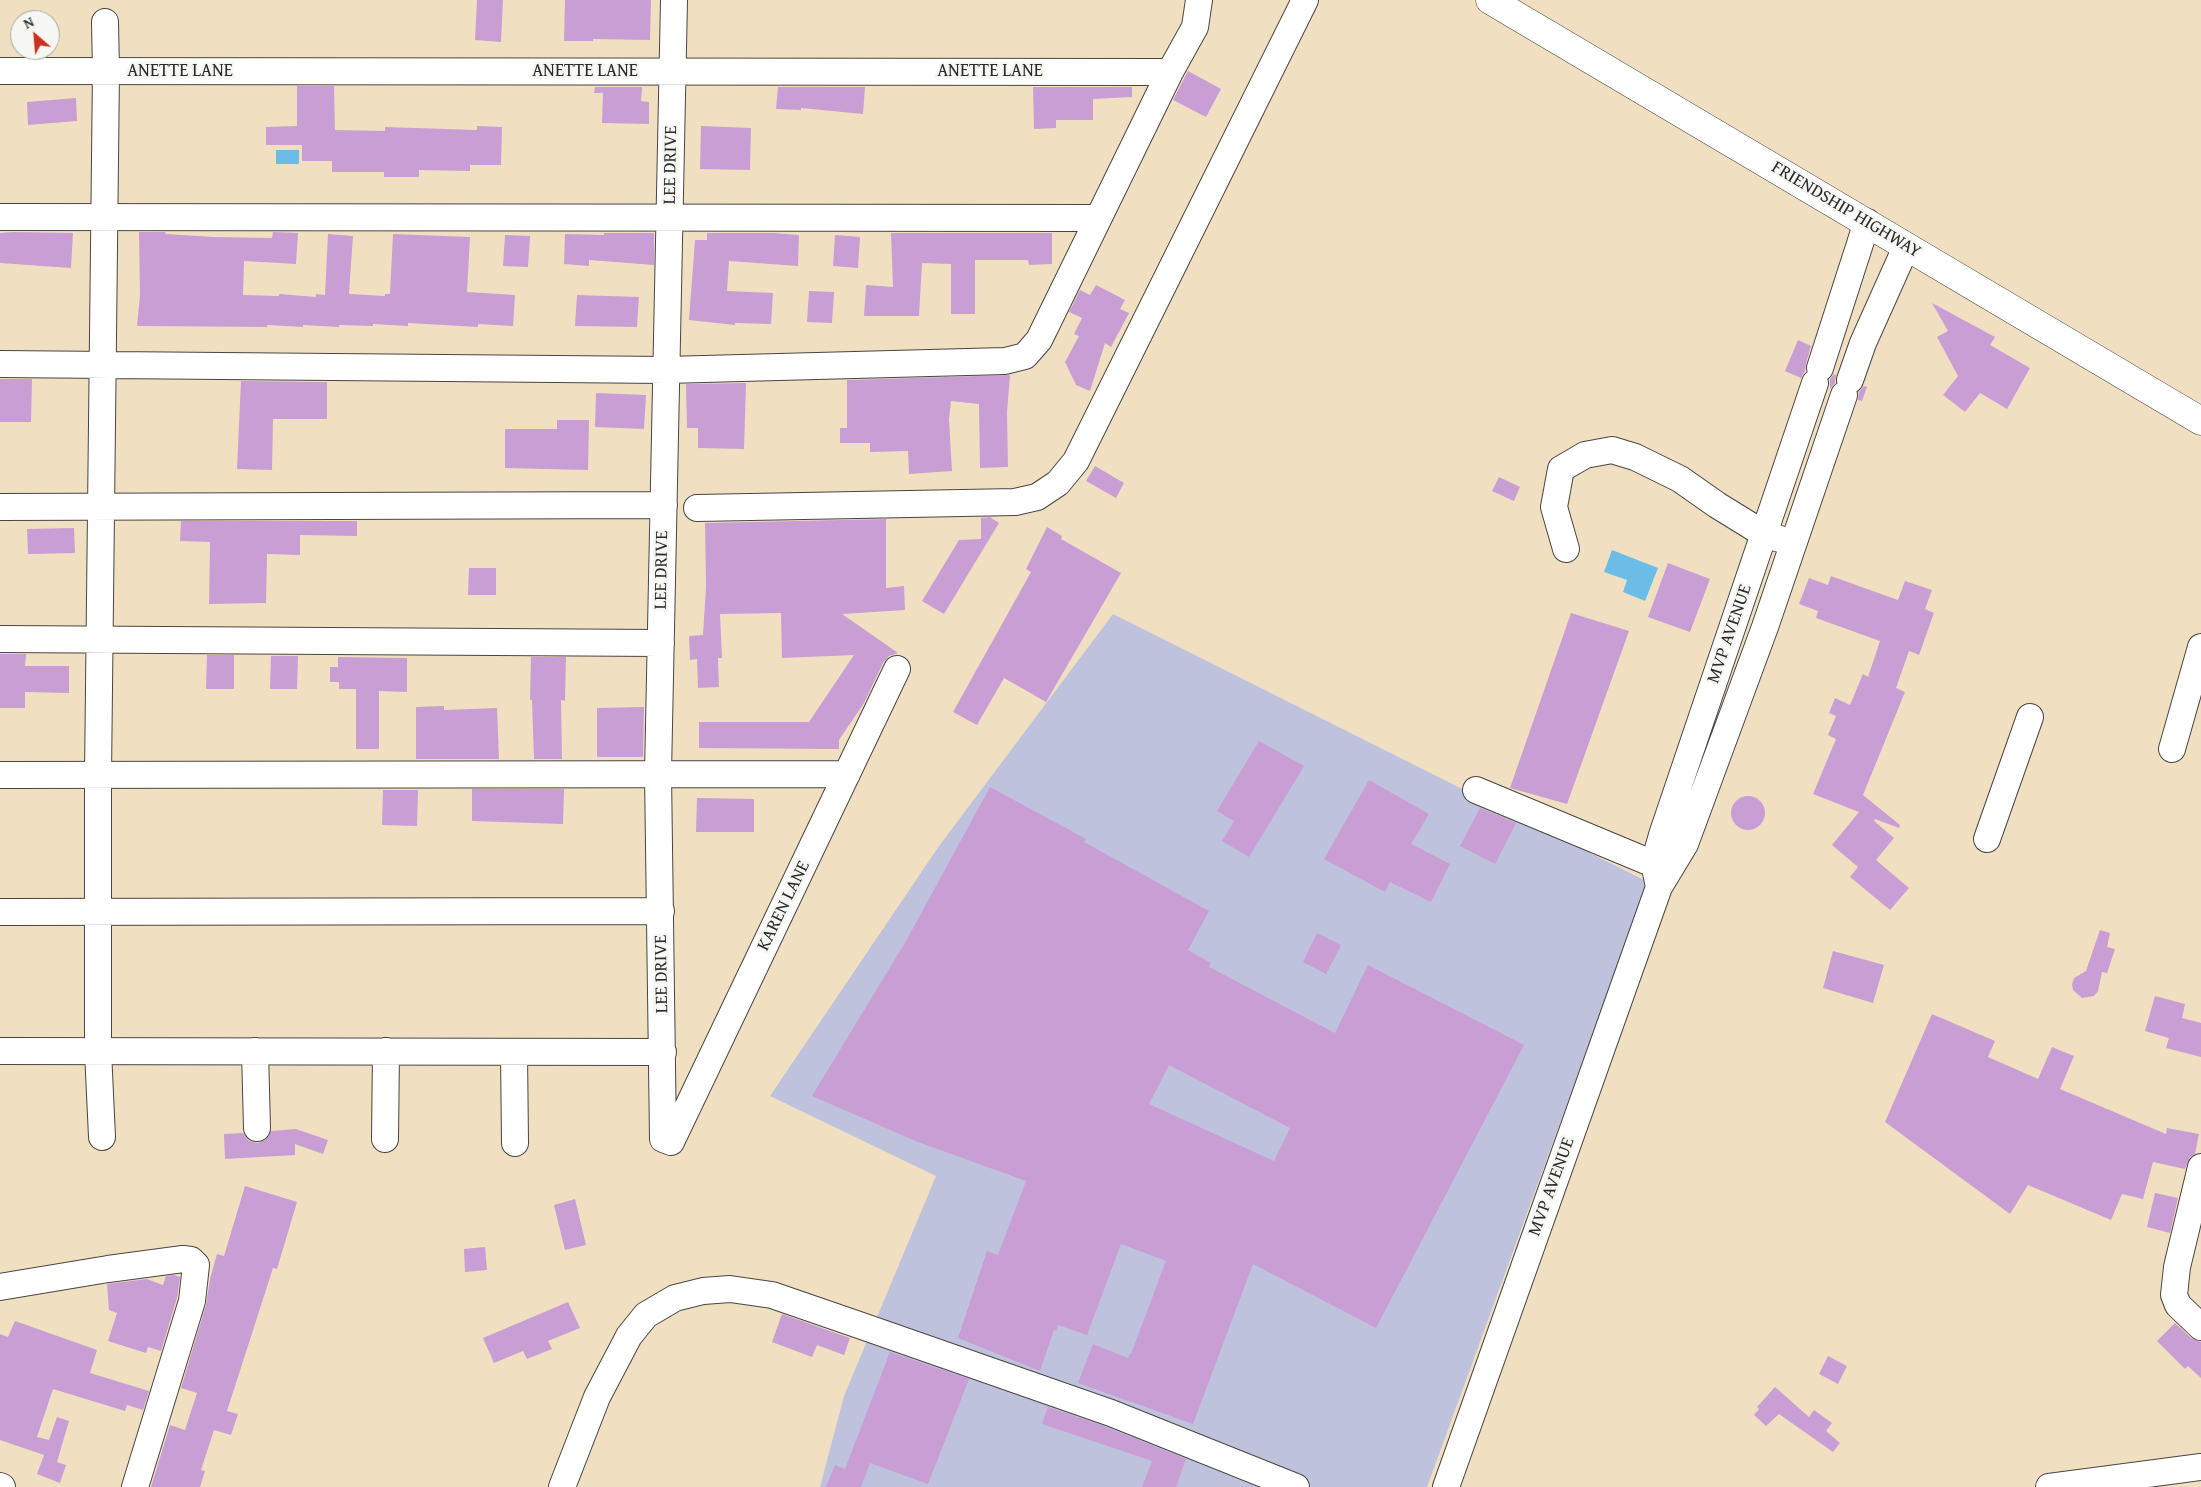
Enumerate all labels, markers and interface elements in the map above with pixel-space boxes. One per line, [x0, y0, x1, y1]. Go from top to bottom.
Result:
north arrow [10, 10, 60, 60]
text: N [20, 11, 37, 34]
street label: ANETTE LANE [127, 60, 233, 82]
street label: ANETTE LANE [532, 60, 638, 82]
street label: ANETTE LANE [937, 60, 1043, 82]
street label: LEE DRIVE [660, 125, 682, 205]
street label: FRIENDSHIP HIGHWAY [1767, 157, 1925, 263]
street label: LEE DRIVE [651, 530, 673, 610]
street label: MVP AVENUE [1703, 582, 1757, 686]
street label: KAREN LANE [753, 858, 815, 954]
street label: LEE DRIVE [651, 934, 673, 1014]
street label: MVP AVENUE [1524, 1135, 1580, 1239]

